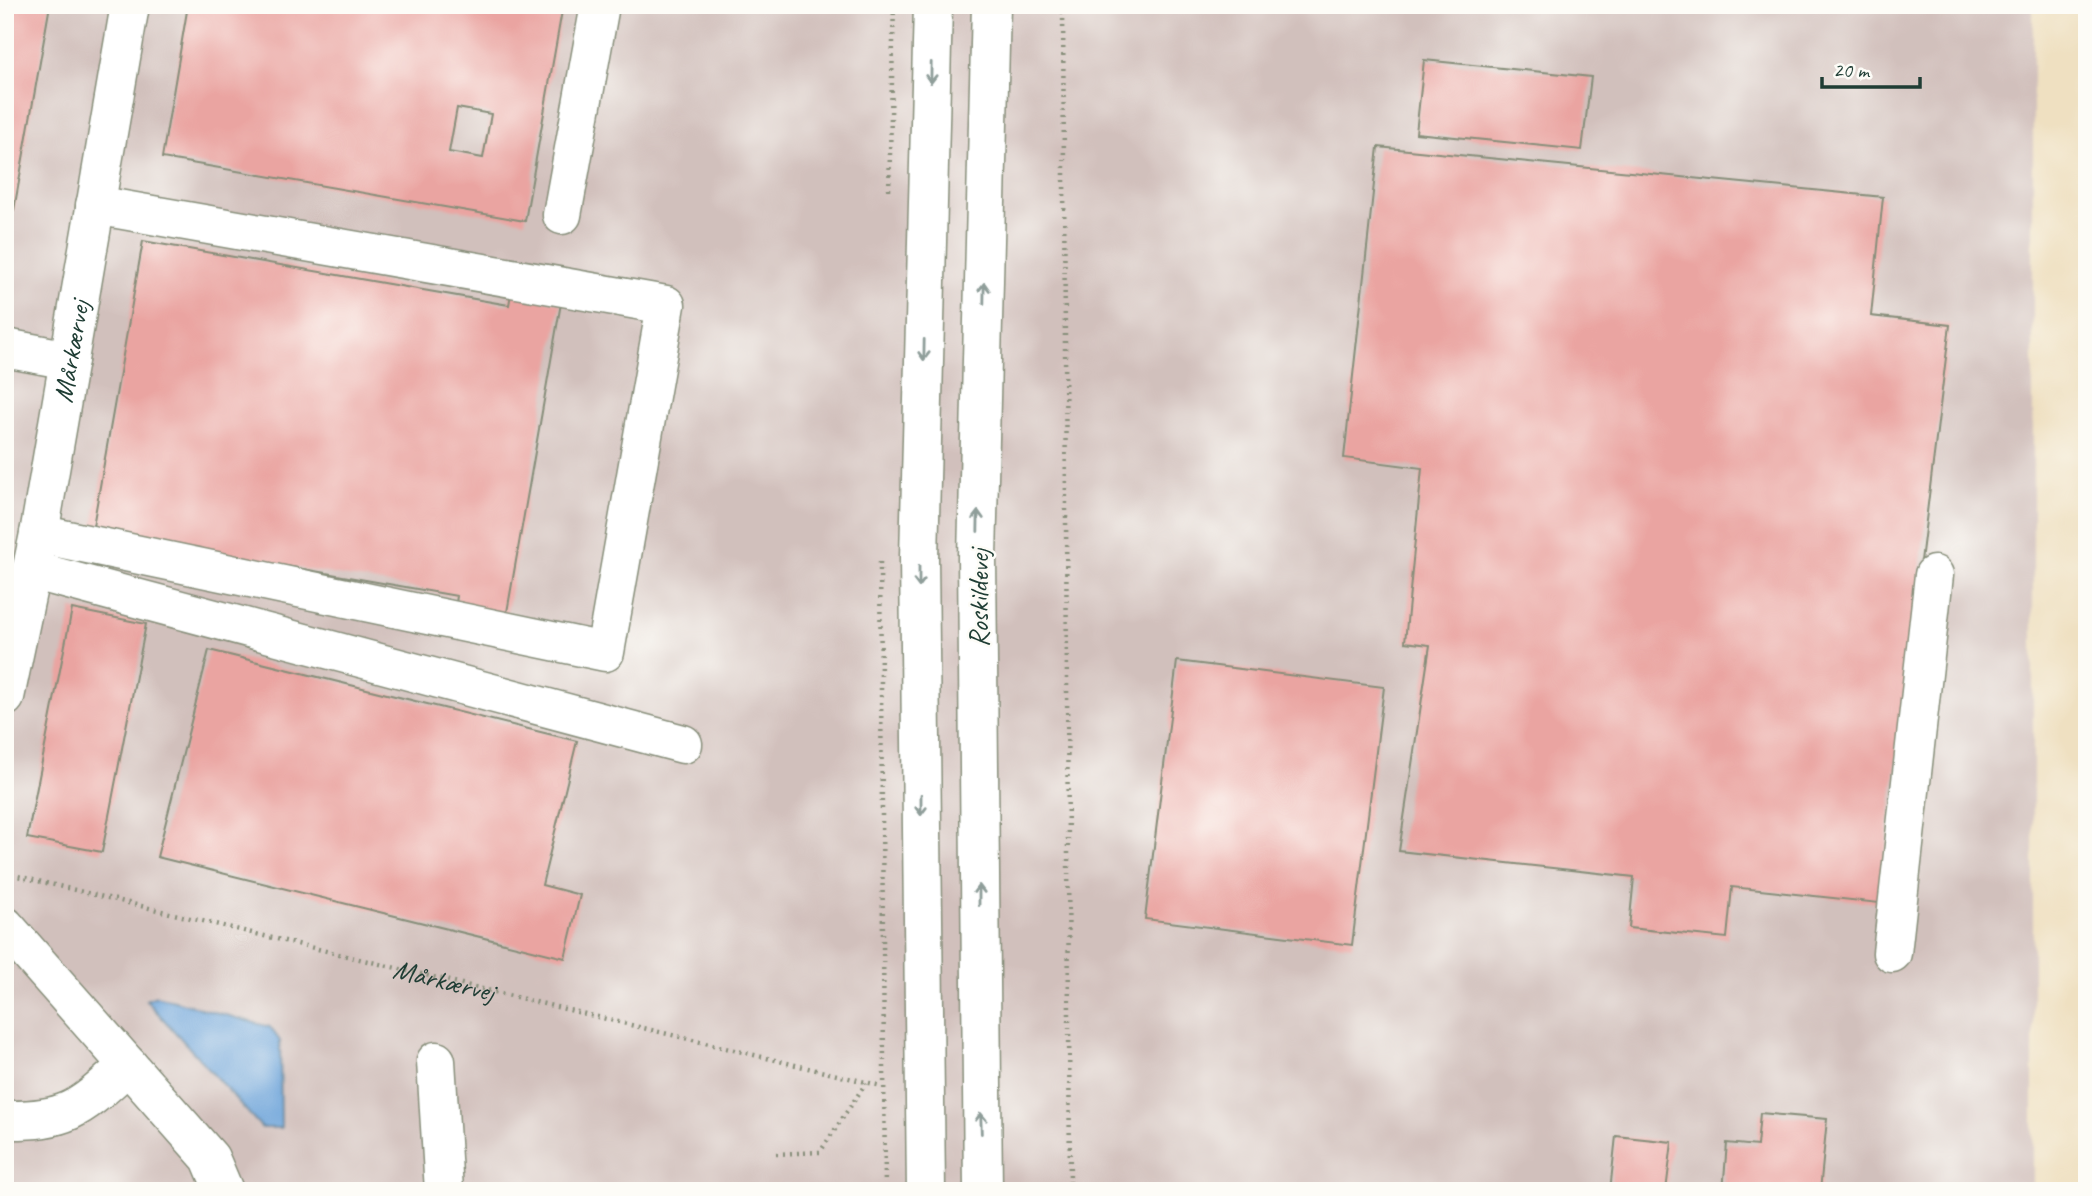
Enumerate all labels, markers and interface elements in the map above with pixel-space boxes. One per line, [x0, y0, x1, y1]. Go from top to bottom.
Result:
scale bar [1822, 46, 1920, 90]
text: 20 m [1833, 57, 1871, 83]
one-way arrow [924, 62, 938, 85]
one-way arrow [977, 282, 991, 305]
street label: Mårkærvej [44, 294, 97, 405]
one-way arrow [918, 338, 931, 361]
one-way arrow [972, 509, 985, 532]
street label: Roskildevej [961, 545, 996, 647]
one-way arrow [912, 566, 926, 589]
one-way arrow [914, 793, 928, 816]
one-way arrow [972, 884, 986, 907]
street label: Mårkærvej [390, 951, 502, 1010]
one-way arrow [974, 1111, 987, 1134]

